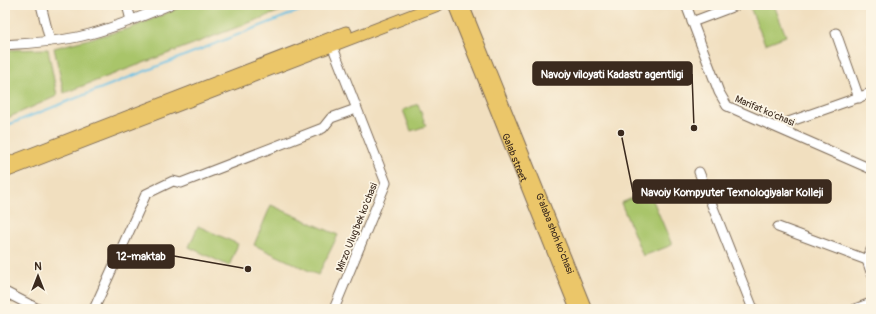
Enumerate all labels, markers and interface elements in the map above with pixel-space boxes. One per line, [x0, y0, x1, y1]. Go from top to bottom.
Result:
callout: Navoiy viloyati Kadastr agentligi [533, 62, 692, 85]
text: Navoiy viloyati Kadastr agentligi [541, 68, 683, 81]
street label: Marifat ko'chasi [733, 93, 796, 129]
street label: Galab street [499, 132, 530, 184]
callout: Navoiy Kompyuter Texnologiyalar Kolleji [633, 180, 831, 203]
street label: Mirzo Ulug'bek ko'chasi [334, 181, 380, 274]
text: Navoiy Kompyuter Texnologiyalar Kolleji [641, 186, 823, 199]
street label: G'alaba shoh ko'chasi [533, 191, 576, 276]
callout: 12-maktab [108, 245, 174, 268]
text: 12-maktab [116, 250, 166, 263]
north arrow [18, 256, 58, 296]
text: N [34, 260, 42, 273]

